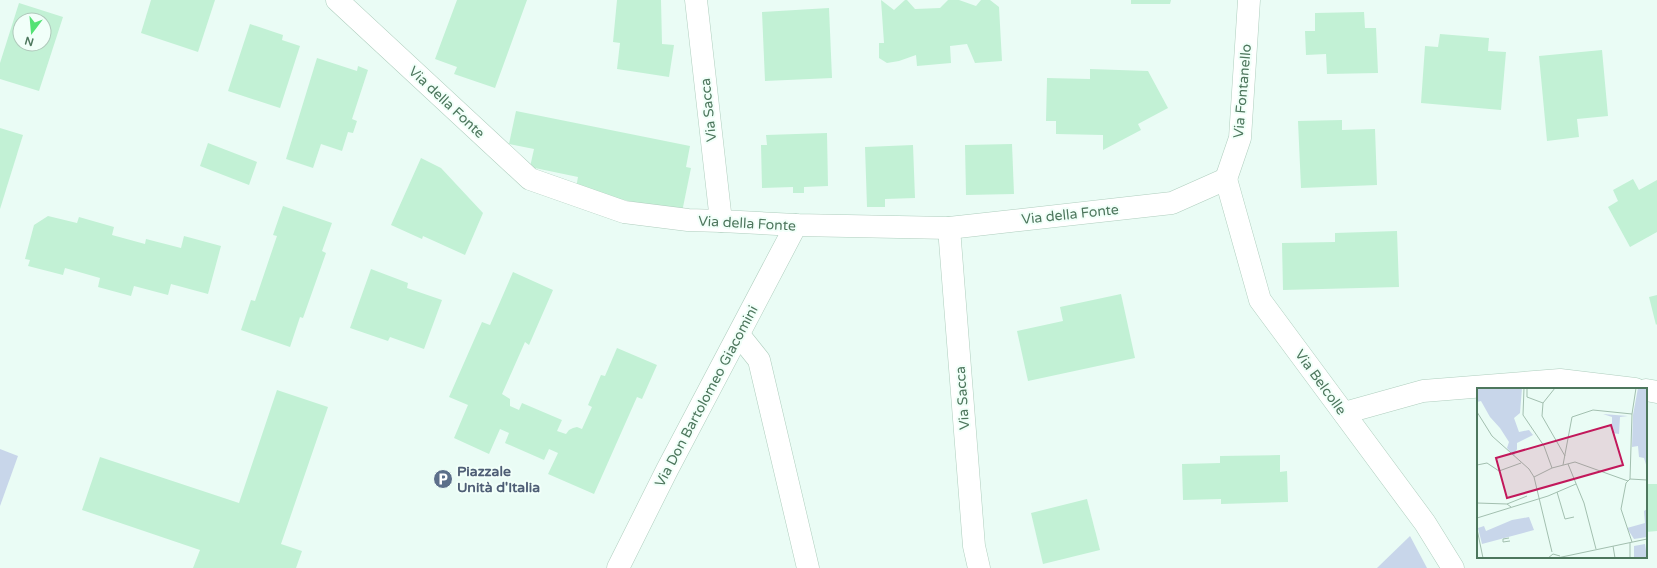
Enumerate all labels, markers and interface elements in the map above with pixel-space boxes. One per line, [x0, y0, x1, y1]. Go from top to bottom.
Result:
north arrow [12, 12, 52, 52]
text: N [23, 34, 35, 49]
street label: Via Fontanello [1230, 43, 1255, 139]
street label: Via della Fonte [405, 63, 488, 142]
street label: Via Sacca [697, 77, 720, 143]
street label: Via della Fonte [1021, 201, 1120, 228]
street label: Via della Fonte [698, 212, 796, 235]
street label: Via Don Bartolomeo Giacomini [651, 302, 762, 490]
street label: Via Belcolle [1291, 346, 1350, 418]
street label: Via Sacca [952, 366, 973, 430]
inset map [1477, 388, 1647, 558]
place label: Piazzale Unità d'Italia [457, 463, 540, 496]
parking icon: Piazzale Unità d'Italia [432, 468, 454, 490]

